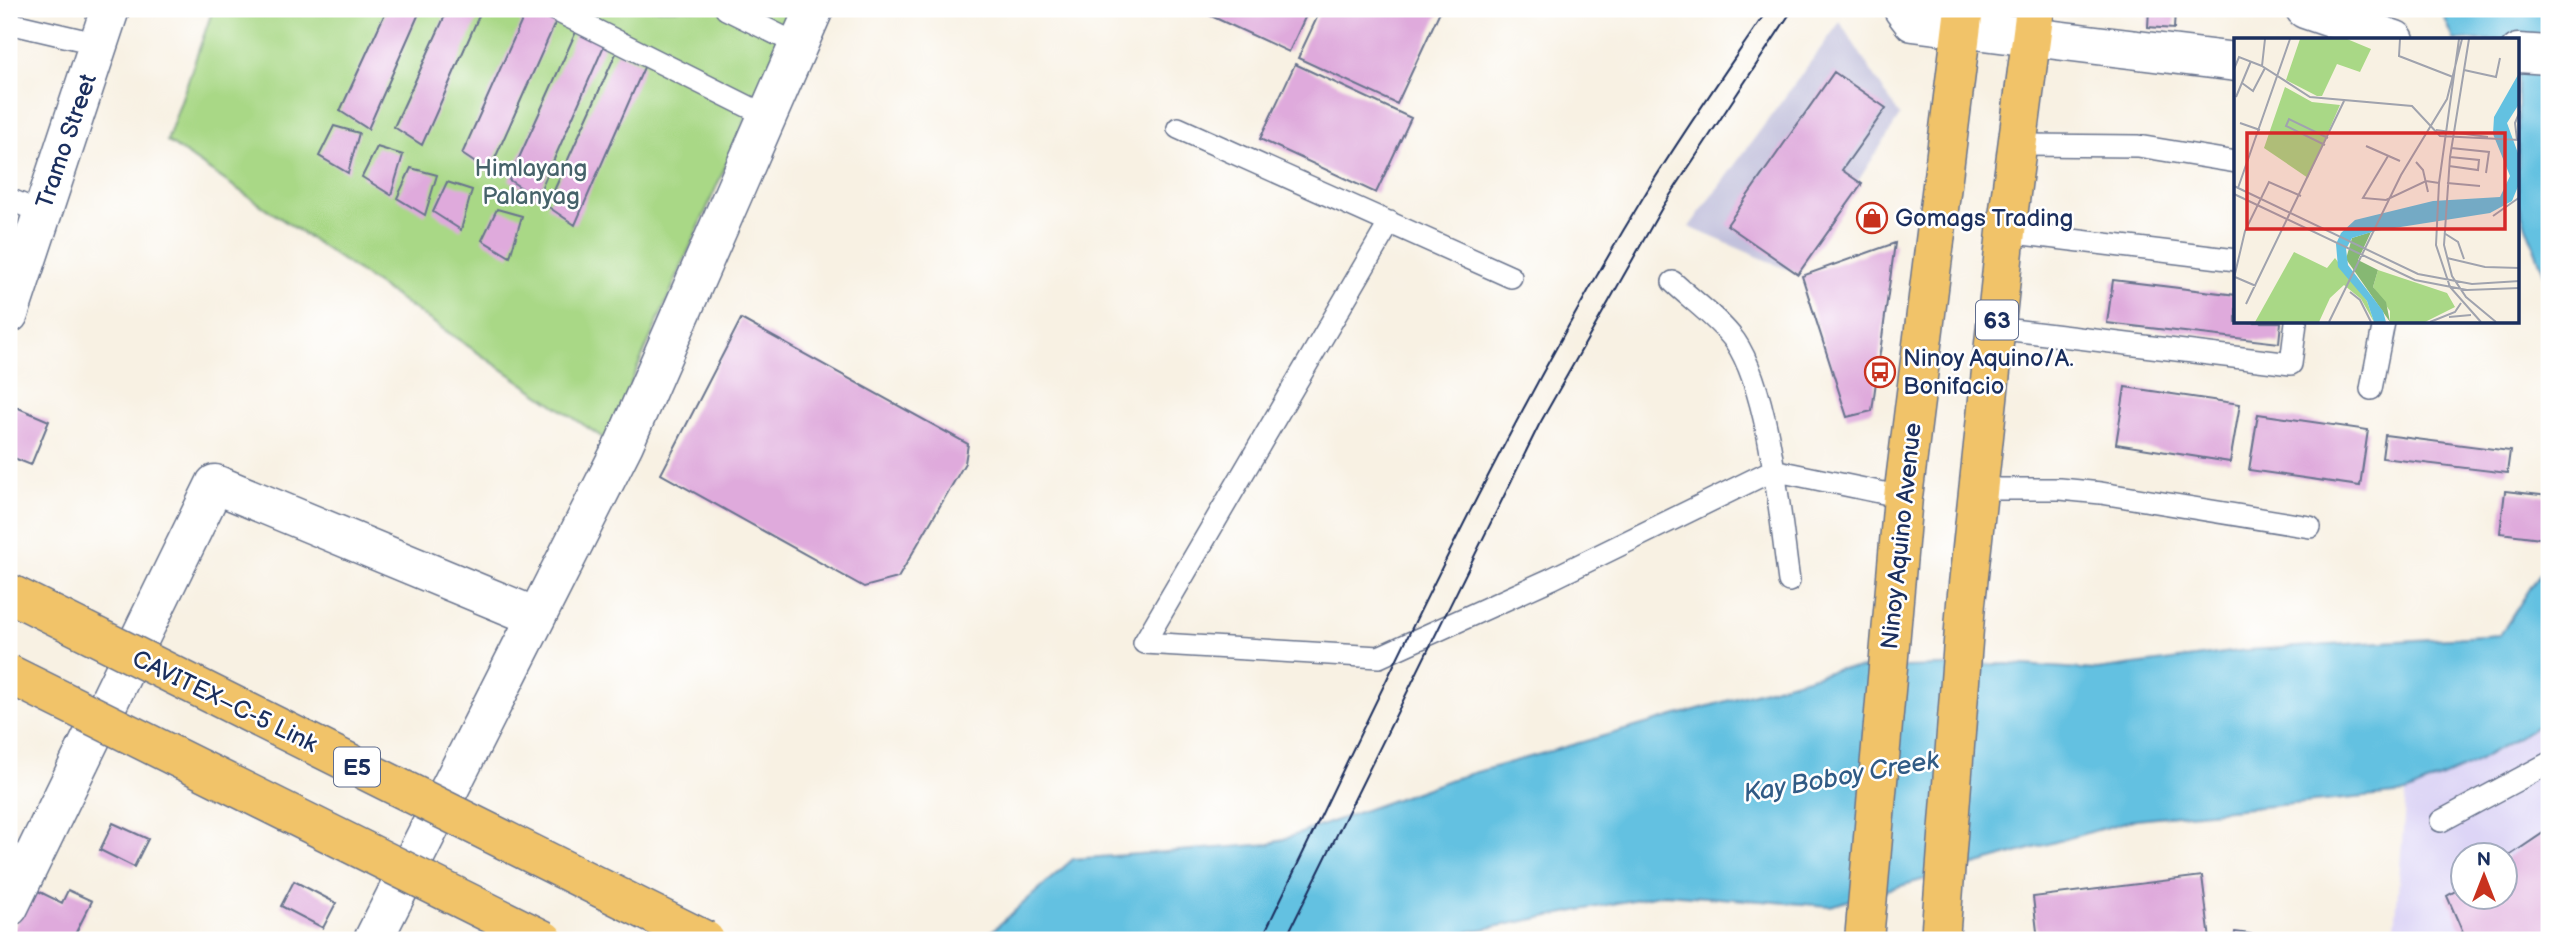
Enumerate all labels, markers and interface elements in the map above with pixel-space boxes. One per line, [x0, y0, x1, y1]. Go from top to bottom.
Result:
inset map [2234, 38, 2520, 324]
street label: Tramo Street [30, 69, 103, 212]
park label: Himlayang Palanyag [475, 154, 587, 211]
shop icon: Gomags Trading [1855, 201, 1889, 235]
place label: Gomags Trading [1895, 204, 2073, 233]
road number: 63 [1976, 300, 2018, 340]
place label: Ninoy Aquino/A. Bonifacio [1903, 344, 2074, 401]
bus stop icon: Ninoy Aquino/A. Bonifacio [1863, 355, 1897, 389]
street label: Ninoy Aquino Avenue [1875, 421, 1928, 651]
street label: CAVITEX–C-5 Link [127, 644, 322, 759]
water label: Kay Boboy Creek [1741, 745, 1943, 810]
road number: E5 [334, 748, 380, 786]
north arrow [2450, 841, 2520, 911]
text: N [2477, 849, 2491, 872]

